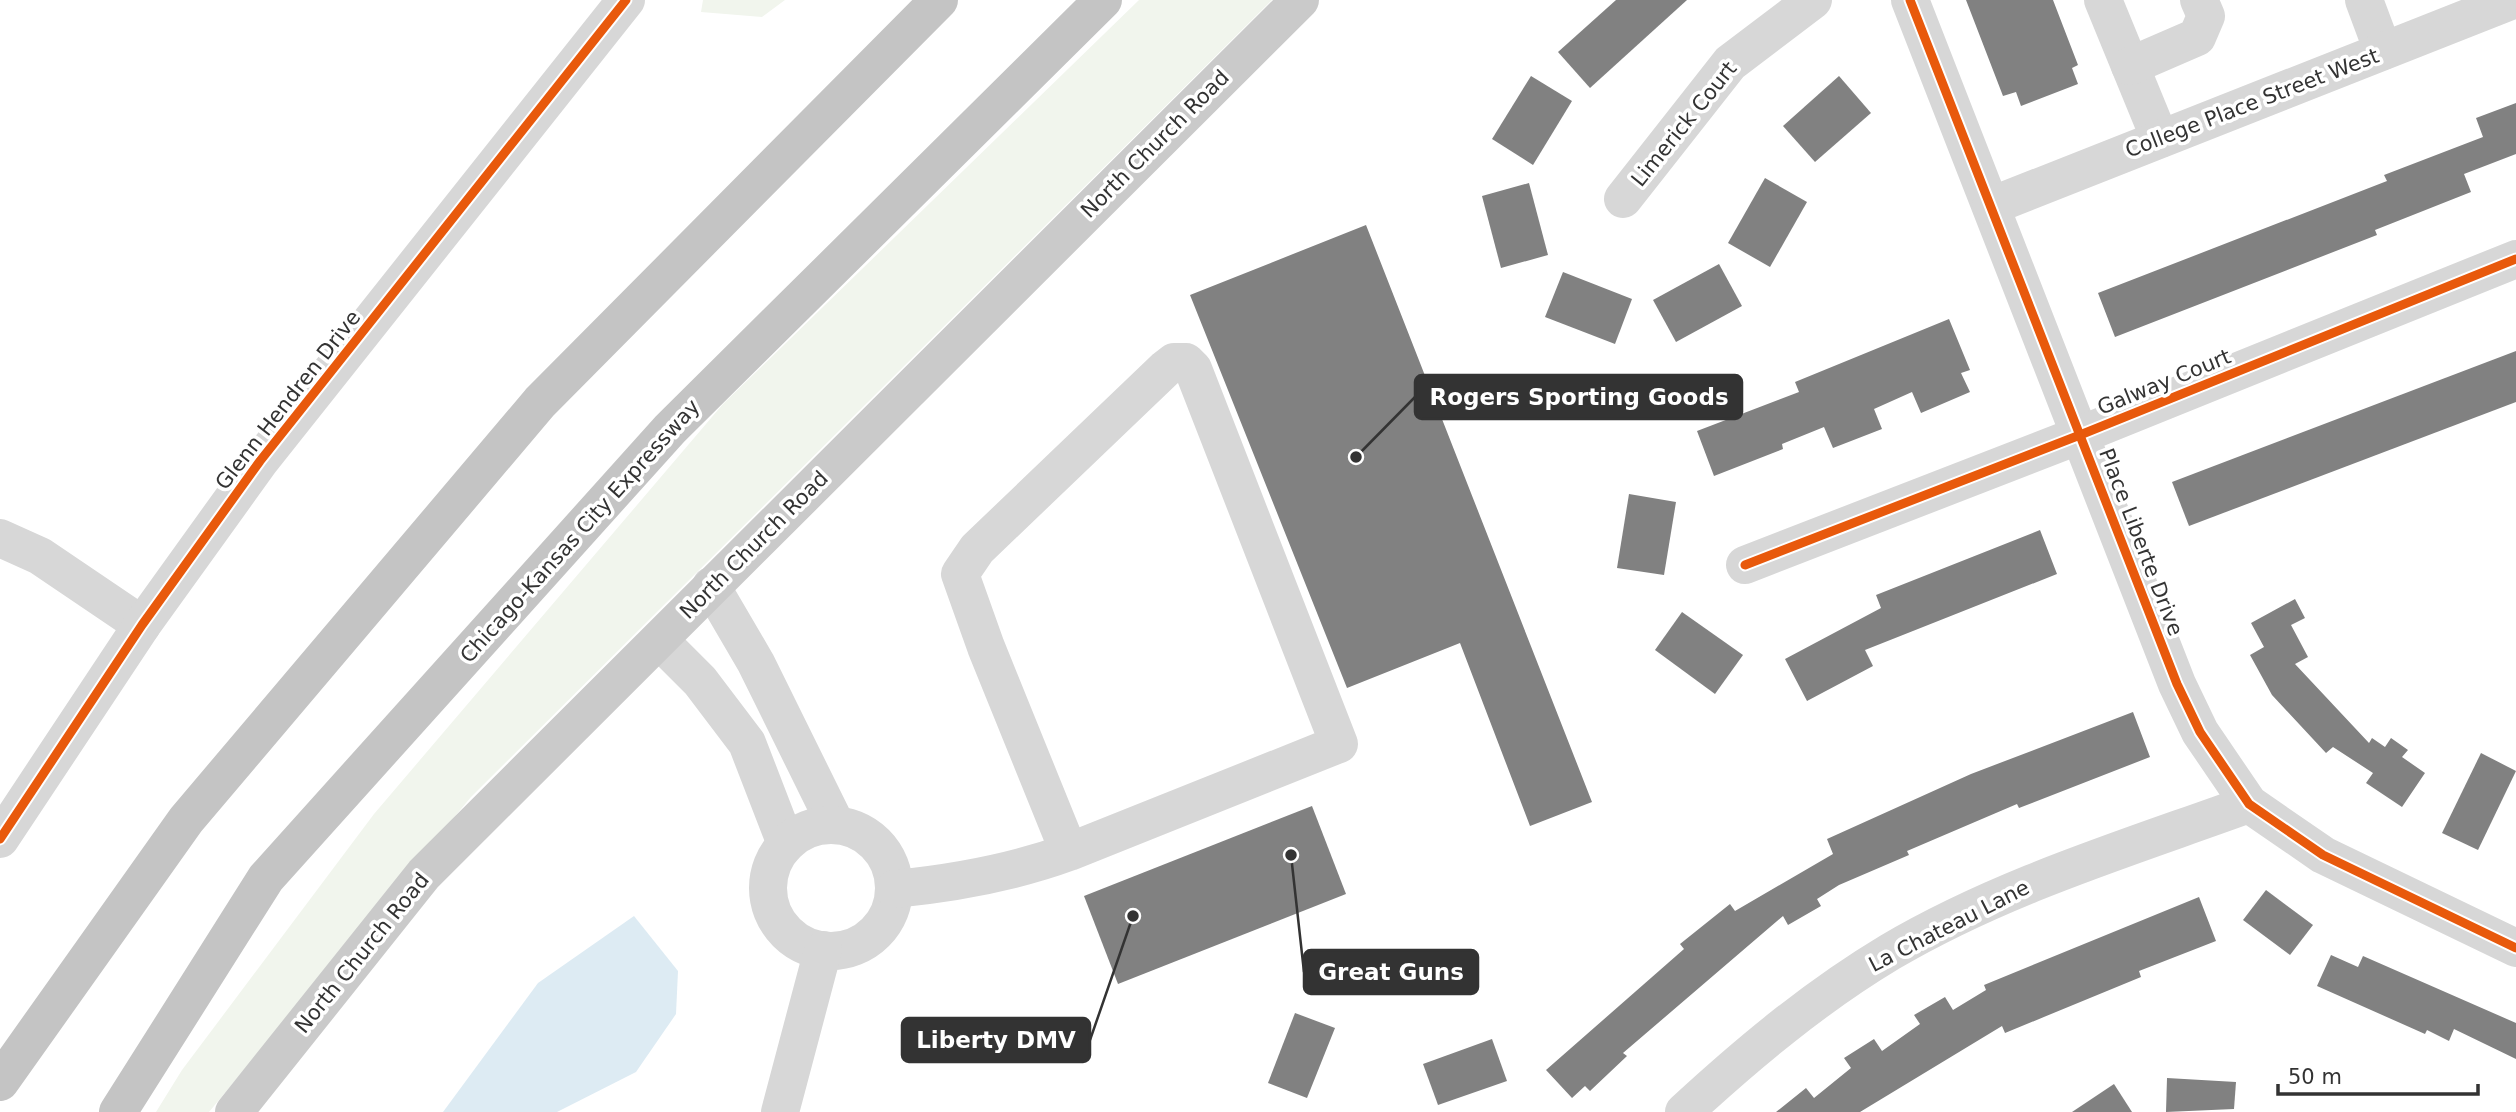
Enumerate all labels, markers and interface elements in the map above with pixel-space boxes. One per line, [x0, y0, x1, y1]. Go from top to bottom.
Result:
street label: College Place Street West [2122, 43, 2382, 163]
street label: Limerick Court [1626, 57, 1742, 191]
street label: North Church Road [1076, 65, 1234, 223]
street label: Glenn Hendren Drive [211, 306, 365, 494]
street label: Galway Court [2094, 344, 2234, 420]
callout: Rogers Sporting Goods [1415, 375, 1742, 419]
text: Rogers Sporting Goods [1429, 384, 1729, 410]
street label: Chicago-Kansas City Expressway [455, 395, 705, 667]
street label: Place Liberte Drive [2094, 445, 2188, 639]
street label: North Church Road [675, 466, 833, 624]
street label: North Church Road [290, 868, 434, 1038]
street label: La Chateau Lane [1865, 875, 2033, 977]
callout: Great Guns [1304, 950, 1478, 994]
text: Great Guns [1318, 959, 1464, 985]
callout: Liberty DMV [902, 1018, 1090, 1062]
text: Liberty DMV [916, 1027, 1076, 1053]
scale bar [2278, 1052, 2478, 1096]
text: 50 m [2288, 1065, 2342, 1089]

